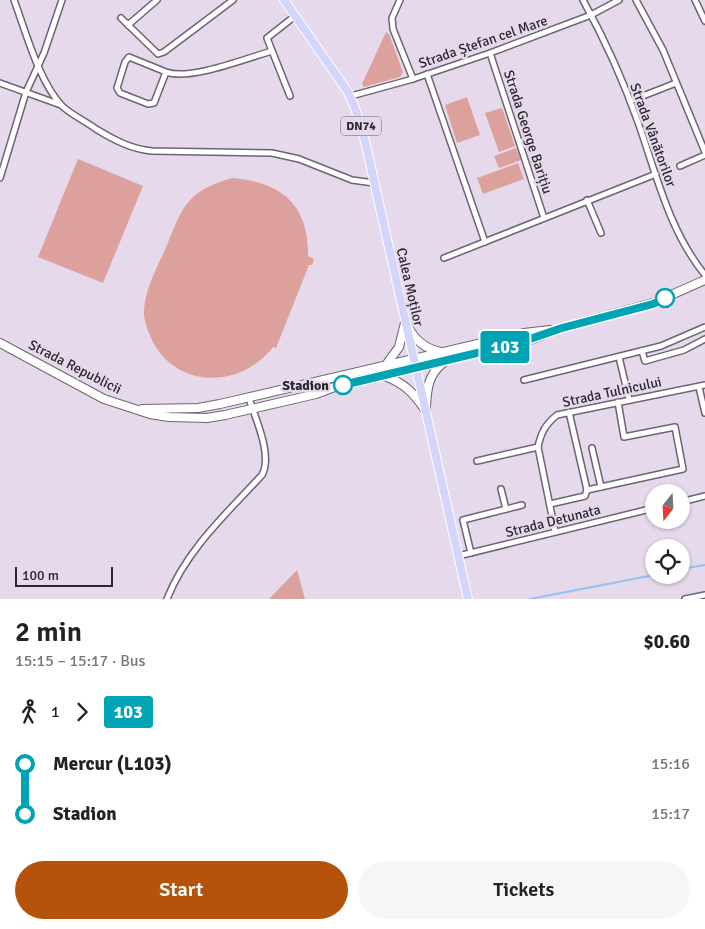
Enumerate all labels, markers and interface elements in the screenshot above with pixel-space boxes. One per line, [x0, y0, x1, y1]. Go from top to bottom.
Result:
street label: Strada Ștefan cel Mare [416, 12, 550, 72]
street label: Strada George Barițiu [500, 68, 556, 196]
street label: Strada Vânătorilor [626, 81, 680, 190]
road number: DN74 [341, 116, 381, 136]
street label: Calea Moților [393, 246, 428, 329]
unlabelled marker [655, 288, 675, 308]
line badge: 103 [476, 331, 534, 363]
street label: Strada Republicii [26, 336, 124, 398]
text: 103 [490, 336, 520, 358]
street label: Strada Tulnicului [561, 373, 663, 411]
marker: Stadion [333, 375, 353, 395]
place label: Stadion [282, 377, 329, 394]
north arrow [645, 484, 690, 529]
map controls [645, 484, 690, 584]
street label: Strada Detunata [504, 501, 602, 541]
button: locate [645, 539, 690, 584]
scale bar [15, 564, 112, 587]
text: 100 m [22, 567, 59, 584]
text: 2 min [15, 615, 82, 649]
text: $0.60 [644, 630, 690, 654]
text: 15:15 – 15:17 · Bus [15, 651, 146, 671]
icon: walk [15, 698, 43, 726]
icon: forward [68, 698, 96, 726]
text: 103 [114, 701, 143, 723]
text: 1 [51, 702, 60, 722]
text: Mercur (L103) [53, 752, 172, 776]
text: 15:16 [651, 754, 690, 774]
text: Stadion [53, 802, 117, 826]
text: 15:17 [651, 804, 690, 824]
button: Start [15, 861, 348, 919]
button: Tickets [358, 861, 690, 919]

